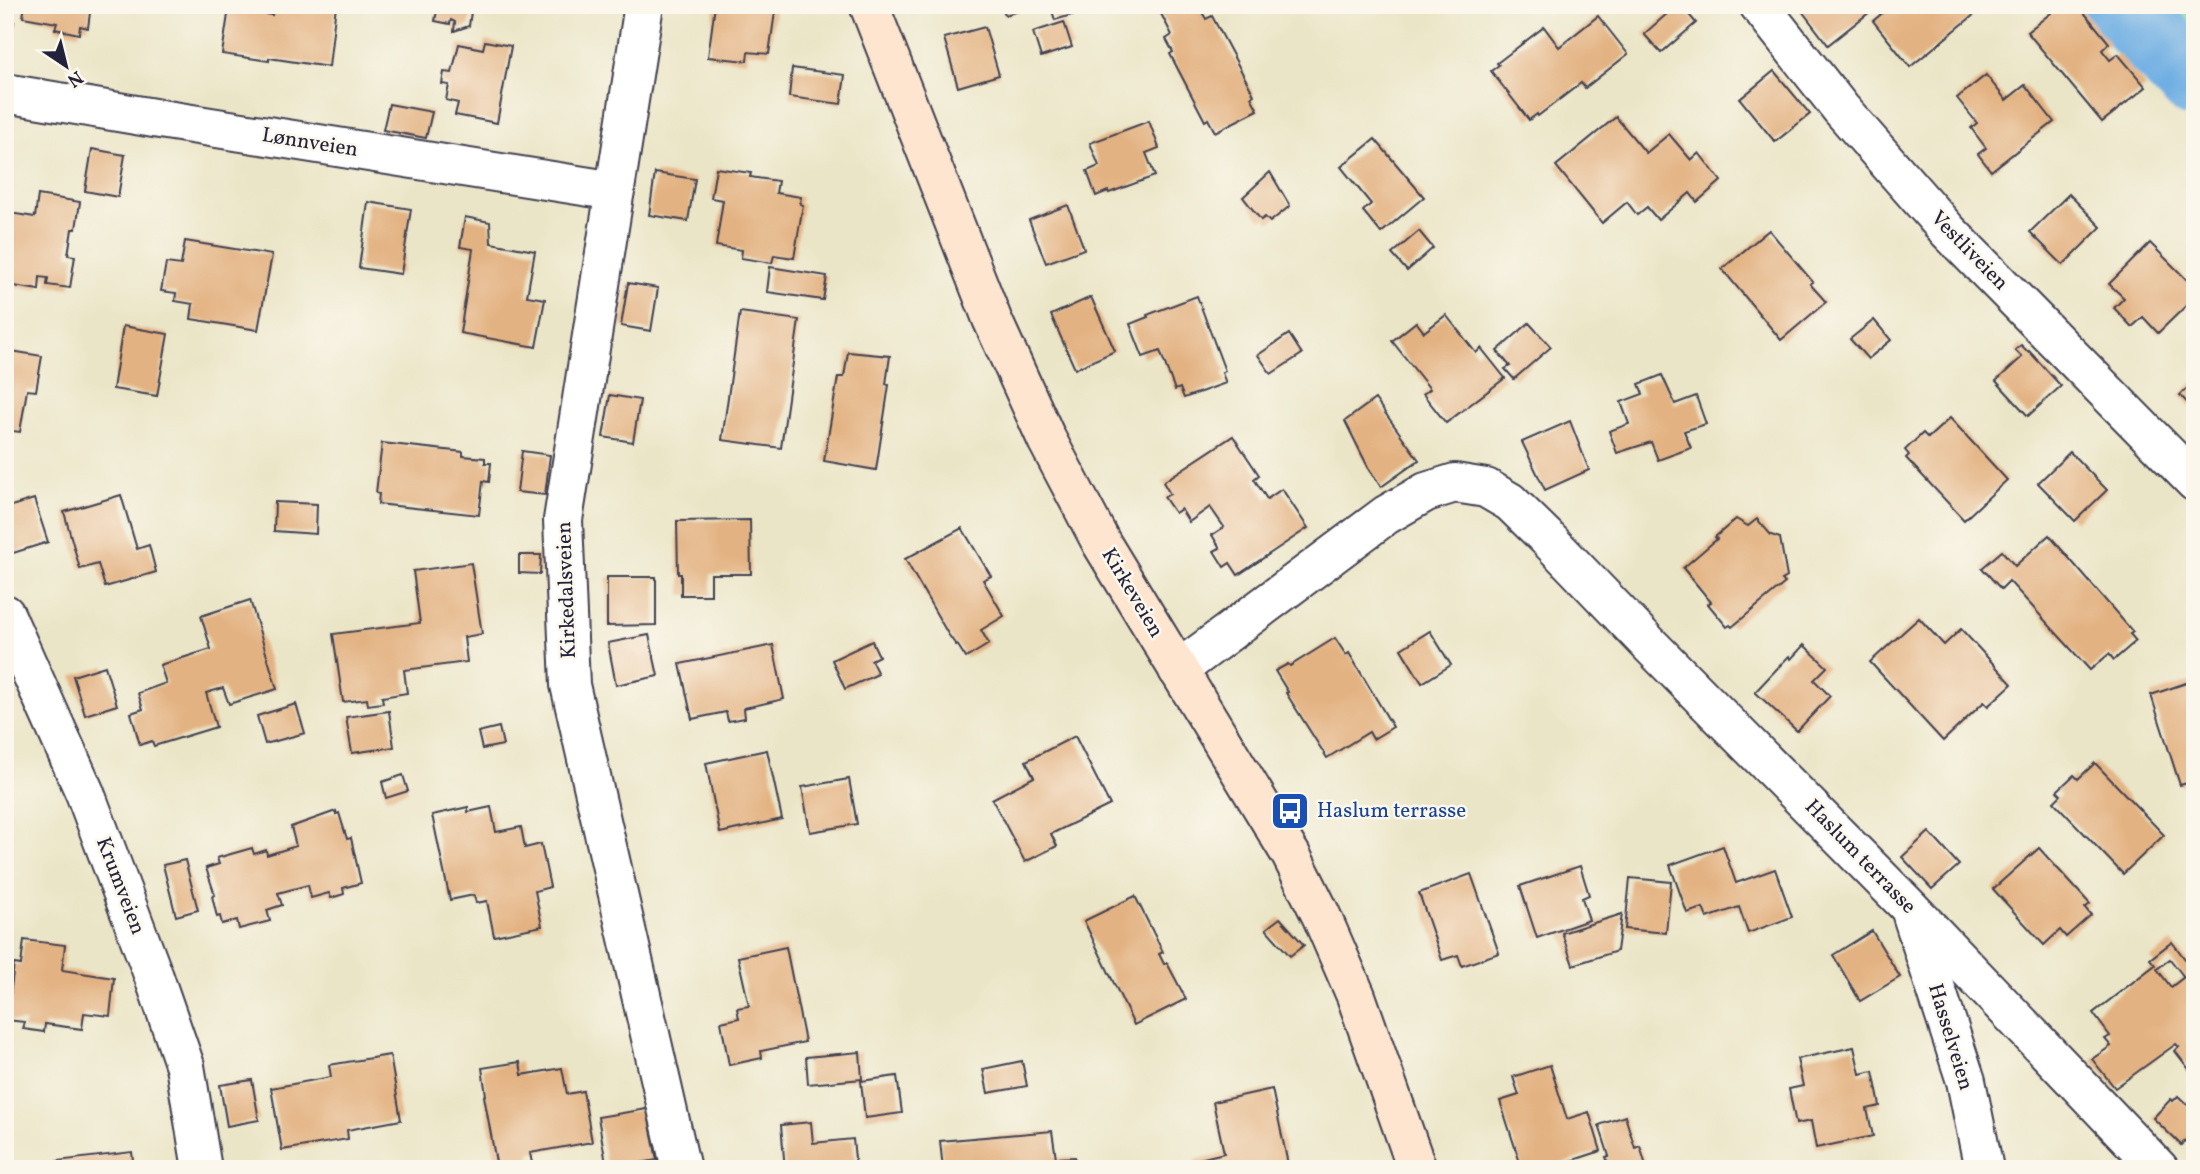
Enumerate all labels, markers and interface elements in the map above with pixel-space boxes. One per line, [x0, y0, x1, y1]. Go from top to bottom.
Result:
north arrow [32, 32, 102, 102]
text: N [61, 64, 88, 93]
street label: Lønnveien [260, 121, 360, 165]
street label: Vestliveien [1924, 205, 2014, 297]
street label: Kirkedalsveien [550, 521, 584, 659]
street label: Kirkeveien [1094, 543, 1170, 643]
bus stop icon: Haslum terrasse [1269, 790, 1311, 832]
street label: Haslum terrasse [1798, 793, 1922, 921]
place label: Haslum terrasse [1317, 797, 1466, 826]
street label: Krumveien [88, 833, 152, 939]
street label: Hasselveien [1920, 980, 1980, 1094]

